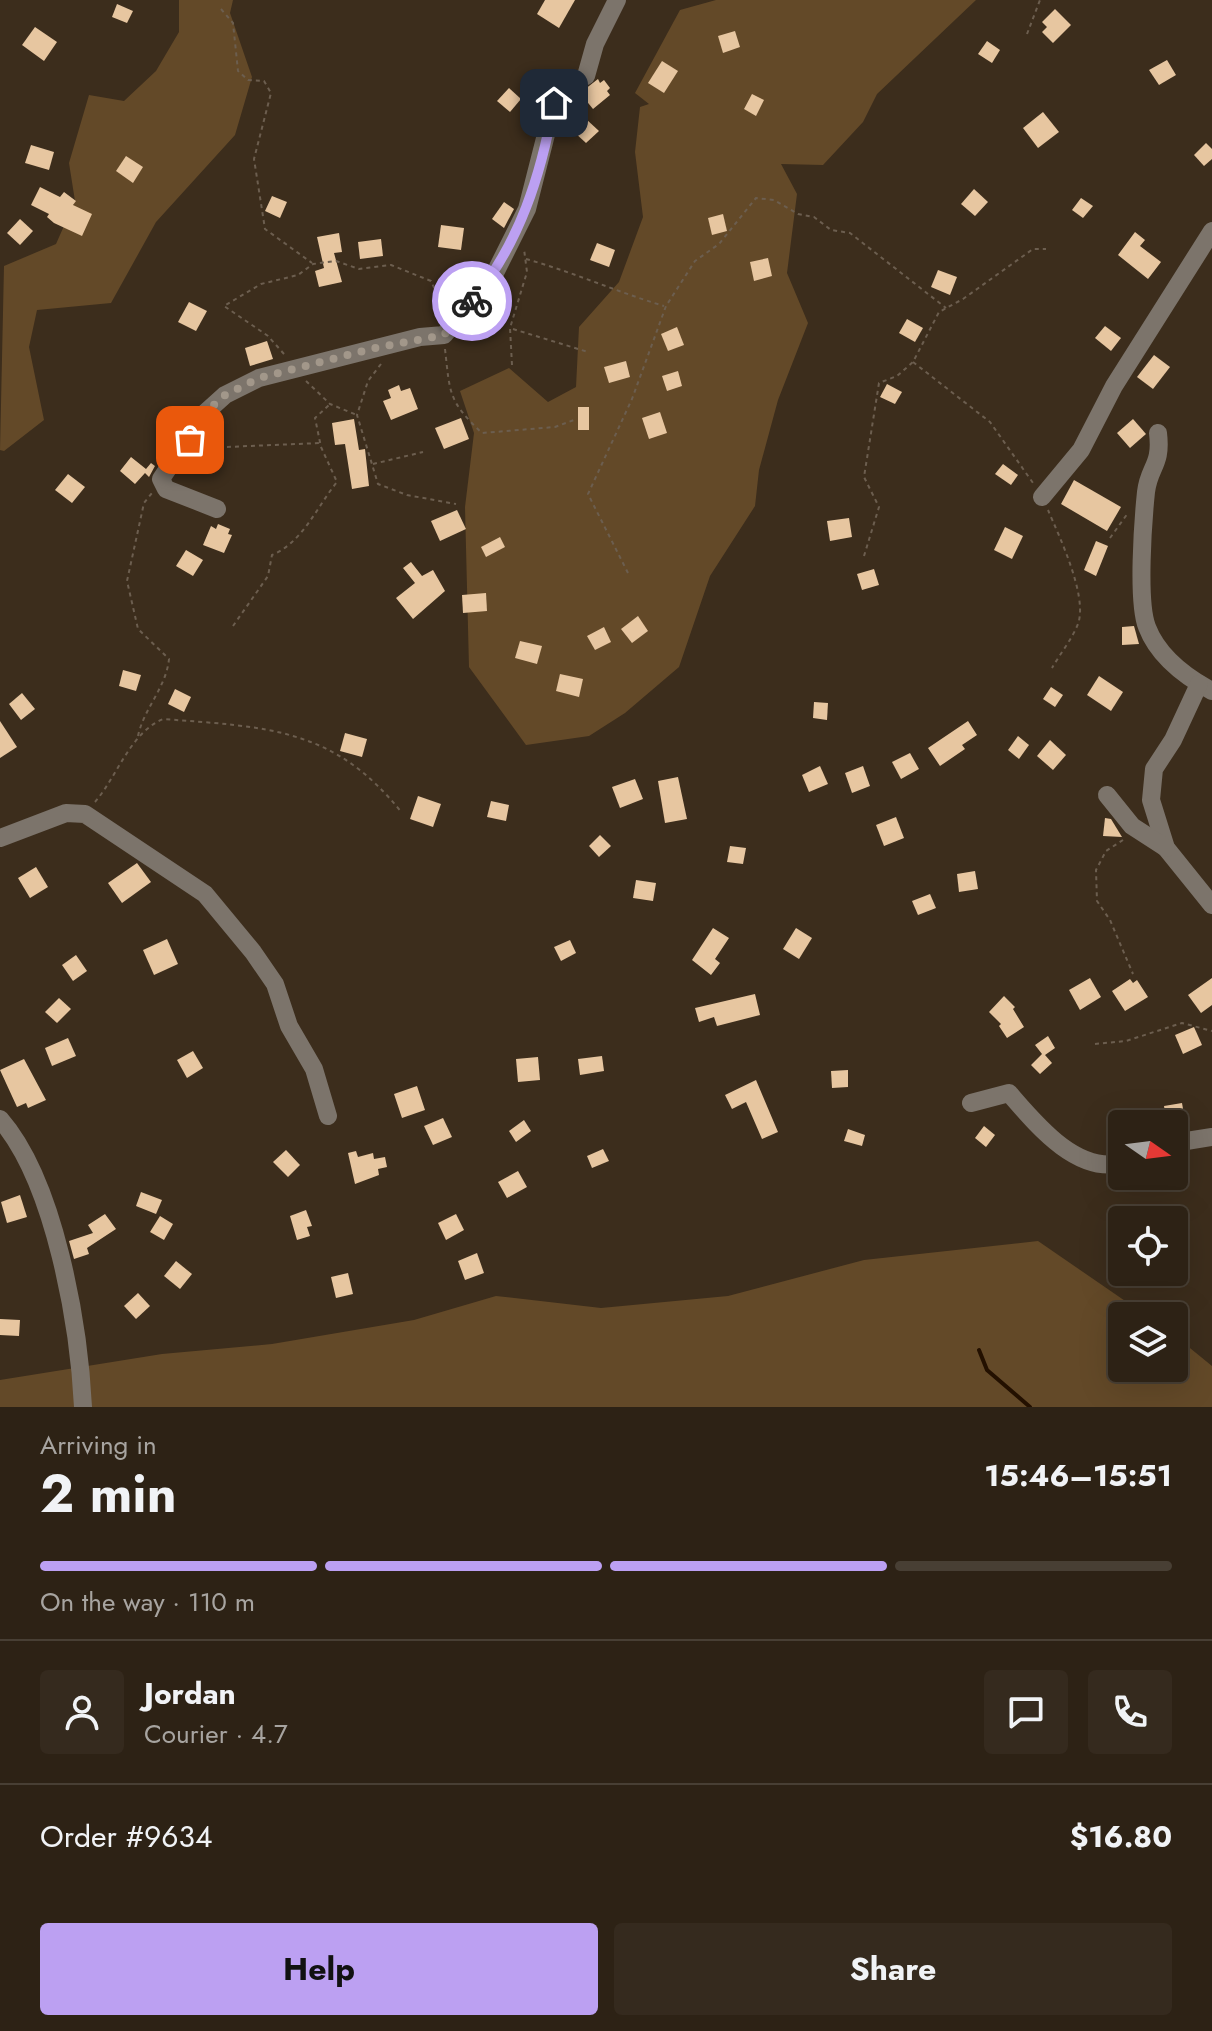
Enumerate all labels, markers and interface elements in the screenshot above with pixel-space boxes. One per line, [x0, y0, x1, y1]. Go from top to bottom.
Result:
pin [520, 69, 588, 137]
icon: home [532, 81, 576, 125]
courier [432, 261, 512, 341]
icon: bike [450, 279, 494, 323]
pin [156, 406, 224, 474]
icon: bag [168, 418, 212, 462]
north arrow [1108, 1110, 1188, 1190]
map controls [1108, 1110, 1188, 1382]
button: locate [1108, 1206, 1188, 1286]
button: layers [1108, 1302, 1188, 1382]
text: Arriving in [40, 1426, 157, 1464]
text: 15:46–15:51 [984, 1454, 1172, 1497]
text: 2 min [40, 1456, 177, 1532]
text: On the way · 110 m [40, 1583, 255, 1621]
button: person [40, 1670, 124, 1754]
button: chat [984, 1670, 1068, 1754]
button: phone [1088, 1670, 1172, 1754]
text: Jordan [144, 1672, 236, 1715]
text: Courier · 4.7 [144, 1715, 288, 1753]
text: Order #9634 [40, 1815, 212, 1858]
text: $16.80 [1070, 1815, 1172, 1858]
button: Help [40, 1923, 598, 2015]
button: Share [614, 1923, 1172, 2015]

